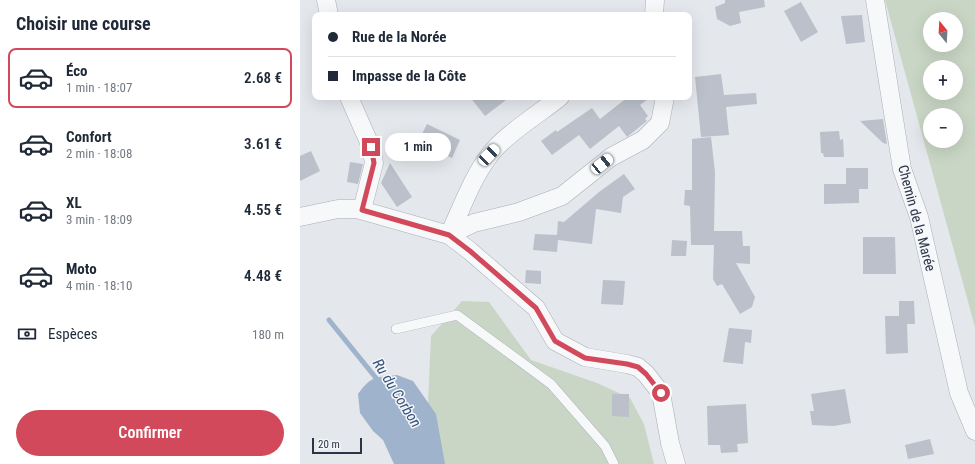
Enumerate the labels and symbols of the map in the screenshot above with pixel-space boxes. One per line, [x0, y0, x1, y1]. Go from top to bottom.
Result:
north arrow [923, 12, 963, 52]
callout: 1 min [385, 133, 451, 161]
route end [362, 138, 380, 156]
car [476, 142, 502, 168]
car [589, 152, 615, 176]
street label: Chemin de la Marée [895, 163, 939, 273]
water label: Ru du Corbon [369, 355, 425, 431]
route start [652, 384, 670, 402]
scale bar [312, 436, 362, 455]

